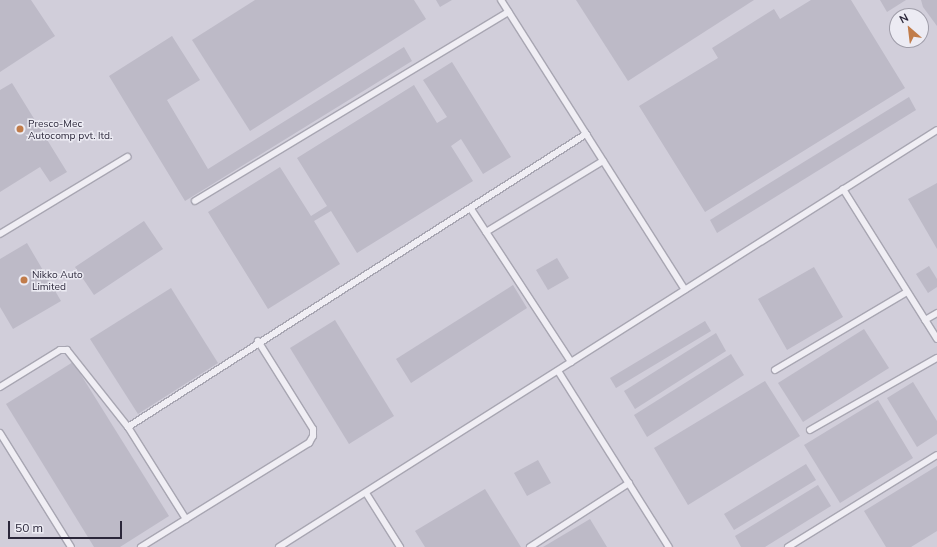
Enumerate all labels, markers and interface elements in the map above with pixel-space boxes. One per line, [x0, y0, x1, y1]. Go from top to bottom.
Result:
north arrow [889, 8, 929, 48]
text: N [897, 10, 911, 26]
place label: Presco-Mec Autocomp pvt. ltd. [28, 117, 112, 140]
marker: Presco-Mec Autocomp pvt. ltd. [15, 124, 25, 134]
place label: Nikko Auto Limited [32, 268, 83, 292]
marker: Nikko Auto Limited [19, 275, 29, 285]
scale bar [10, 513, 124, 539]
text: 50 m [15, 520, 43, 535]

